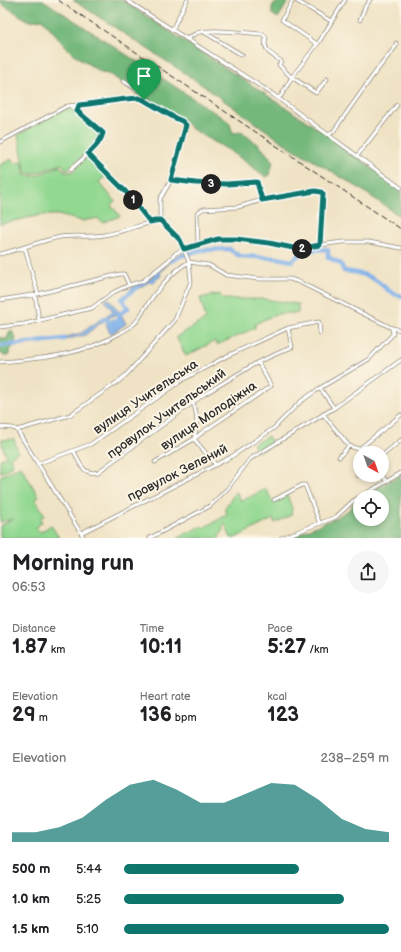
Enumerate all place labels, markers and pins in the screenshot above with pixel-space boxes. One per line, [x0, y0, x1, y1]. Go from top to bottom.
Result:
pin [127, 59, 161, 100]
pin: 3 [201, 174, 221, 194]
pin: 1 [123, 190, 143, 210]
pin: 2 [292, 239, 312, 259]

